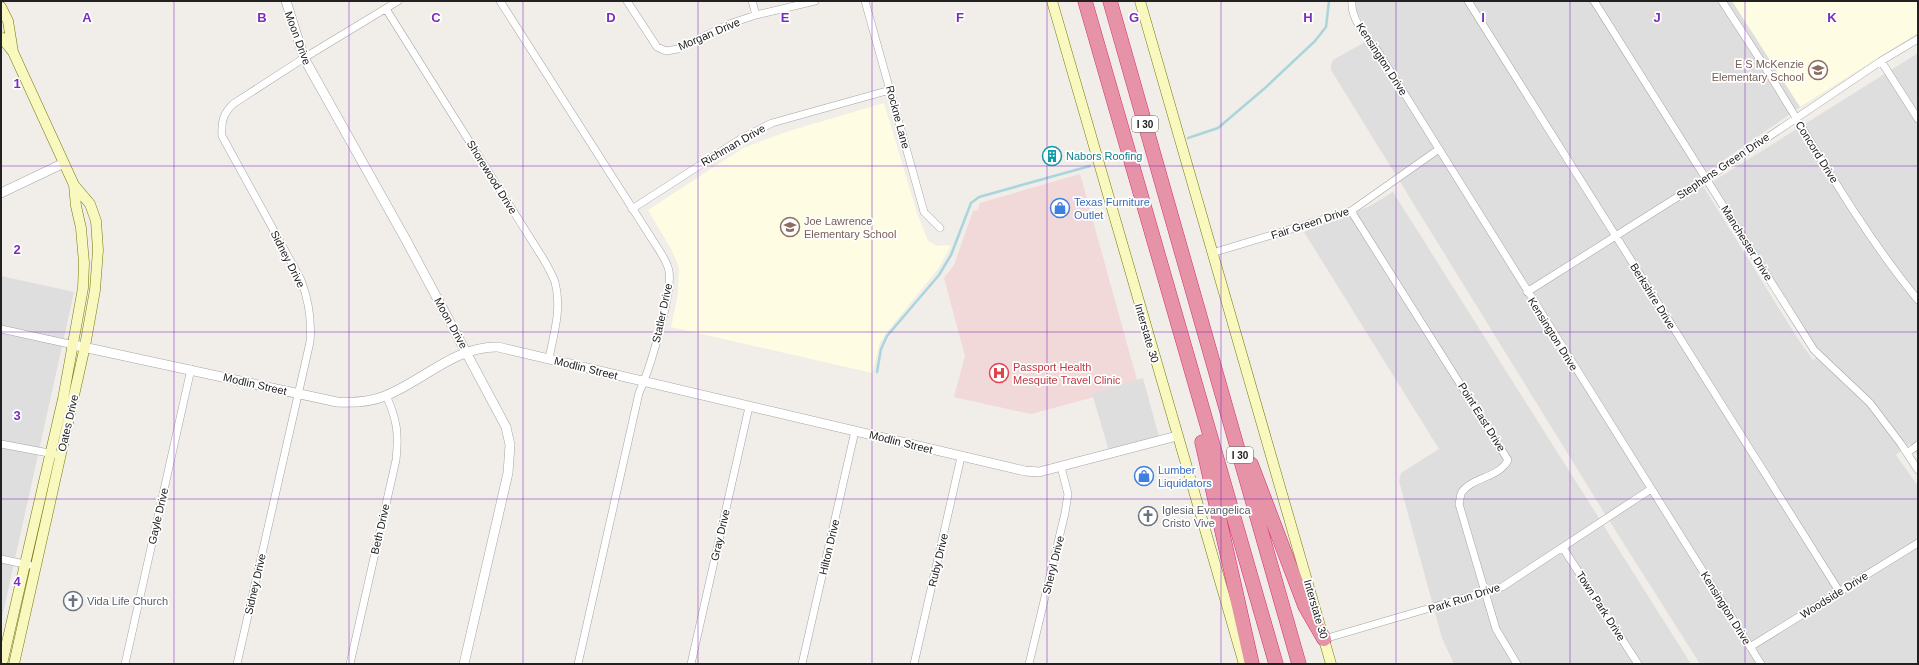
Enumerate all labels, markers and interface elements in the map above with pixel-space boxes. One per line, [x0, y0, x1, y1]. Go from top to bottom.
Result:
text: A [82, 10, 92, 25]
text: B [257, 10, 267, 25]
street label: Moon Drive [283, 10, 313, 66]
text: C [431, 10, 441, 25]
text: D [606, 10, 616, 25]
text: E [781, 10, 790, 25]
text: F [956, 10, 964, 25]
text: G [1129, 10, 1139, 25]
text: H [1303, 10, 1313, 25]
text: I [1481, 10, 1485, 25]
text: J [1653, 10, 1661, 25]
text: K [1827, 10, 1837, 25]
street label: Morgan Drive [676, 16, 742, 52]
street label: Kensington Drive [1354, 21, 1410, 97]
place label: E S McKenzie Elementary School [1712, 58, 1804, 83]
school or university icon: E S McKenzie Elementary School [1807, 59, 1829, 81]
text: 1 [13, 76, 21, 91]
street label: Rockne Lane [884, 84, 912, 150]
road number: I 30 [1132, 116, 1158, 132]
street label: Concord Drive [1793, 119, 1841, 185]
street label: Richman Drive [699, 122, 767, 168]
street label: Stephens Green Drive [1675, 131, 1771, 201]
street label: Shorewood Drive [465, 138, 519, 216]
building icon: Nabors Roofing [1041, 145, 1063, 167]
place label: Nabors Roofing [1066, 150, 1142, 162]
place label: Texas Furniture Outlet [1074, 196, 1150, 221]
shop icon: Texas Furniture Outlet [1049, 197, 1071, 219]
street label: Manchester Drive [1719, 203, 1775, 283]
street label: Fair Green Drive [1269, 205, 1351, 241]
place label: Joe Lawrence Elementary School [804, 215, 896, 240]
school or university icon: Joe Lawrence Elementary School [779, 216, 801, 238]
street label: Sidney Drive [268, 228, 308, 290]
text: 2 [13, 242, 21, 257]
street label: Berkshire Drive [1628, 261, 1678, 331]
street label: Statler Drive [650, 282, 674, 344]
street label: Moon Drive [432, 295, 470, 351]
street label: Kensington Drive [1526, 295, 1580, 373]
street label: Interstate 30 [1133, 302, 1161, 364]
street label: Modlin Street [553, 354, 619, 382]
place label: Passport Health Mesquite Travel Clinic [1013, 361, 1121, 386]
hospital icon: Passport Health Mesquite Travel Clinic [988, 362, 1010, 384]
street label: Modlin Street [222, 371, 288, 397]
street label: Point East Drive [1456, 380, 1508, 454]
street label: Oates Drive [56, 393, 80, 453]
text: 3 [13, 408, 21, 423]
street label: Modlin Street [868, 428, 934, 456]
road number: I 30 [1227, 447, 1253, 463]
place label: Lumber Liquidators [1158, 464, 1212, 489]
shop icon: Lumber Liquidators [1133, 465, 1155, 487]
street label: Gayle Drive [146, 487, 170, 545]
street label: Beth Drive [368, 503, 392, 555]
place label: Iglesia Evangelica Cristo Vive [1162, 504, 1252, 529]
church icon: Iglesia Evangelica Cristo Vive [1137, 505, 1159, 527]
street label: Gray Drive [708, 508, 732, 562]
street label: Hilton Drive [817, 518, 841, 576]
street label: Ruby Drive [926, 532, 950, 588]
street label: Sheryl Drive [1040, 534, 1066, 596]
street label: Sidney Drive [242, 552, 268, 616]
street label: Town Park Drive [1574, 569, 1628, 643]
street label: Kensington Drive [1699, 569, 1753, 647]
street label: Woodside Drive [1798, 569, 1870, 621]
text: 4 [13, 574, 21, 589]
street label: Interstate 30 [1302, 578, 1330, 640]
street label: Park Run Drive [1427, 581, 1501, 615]
church icon: Vida Life Church [62, 590, 84, 612]
place label: Vida Life Church [87, 595, 168, 607]

